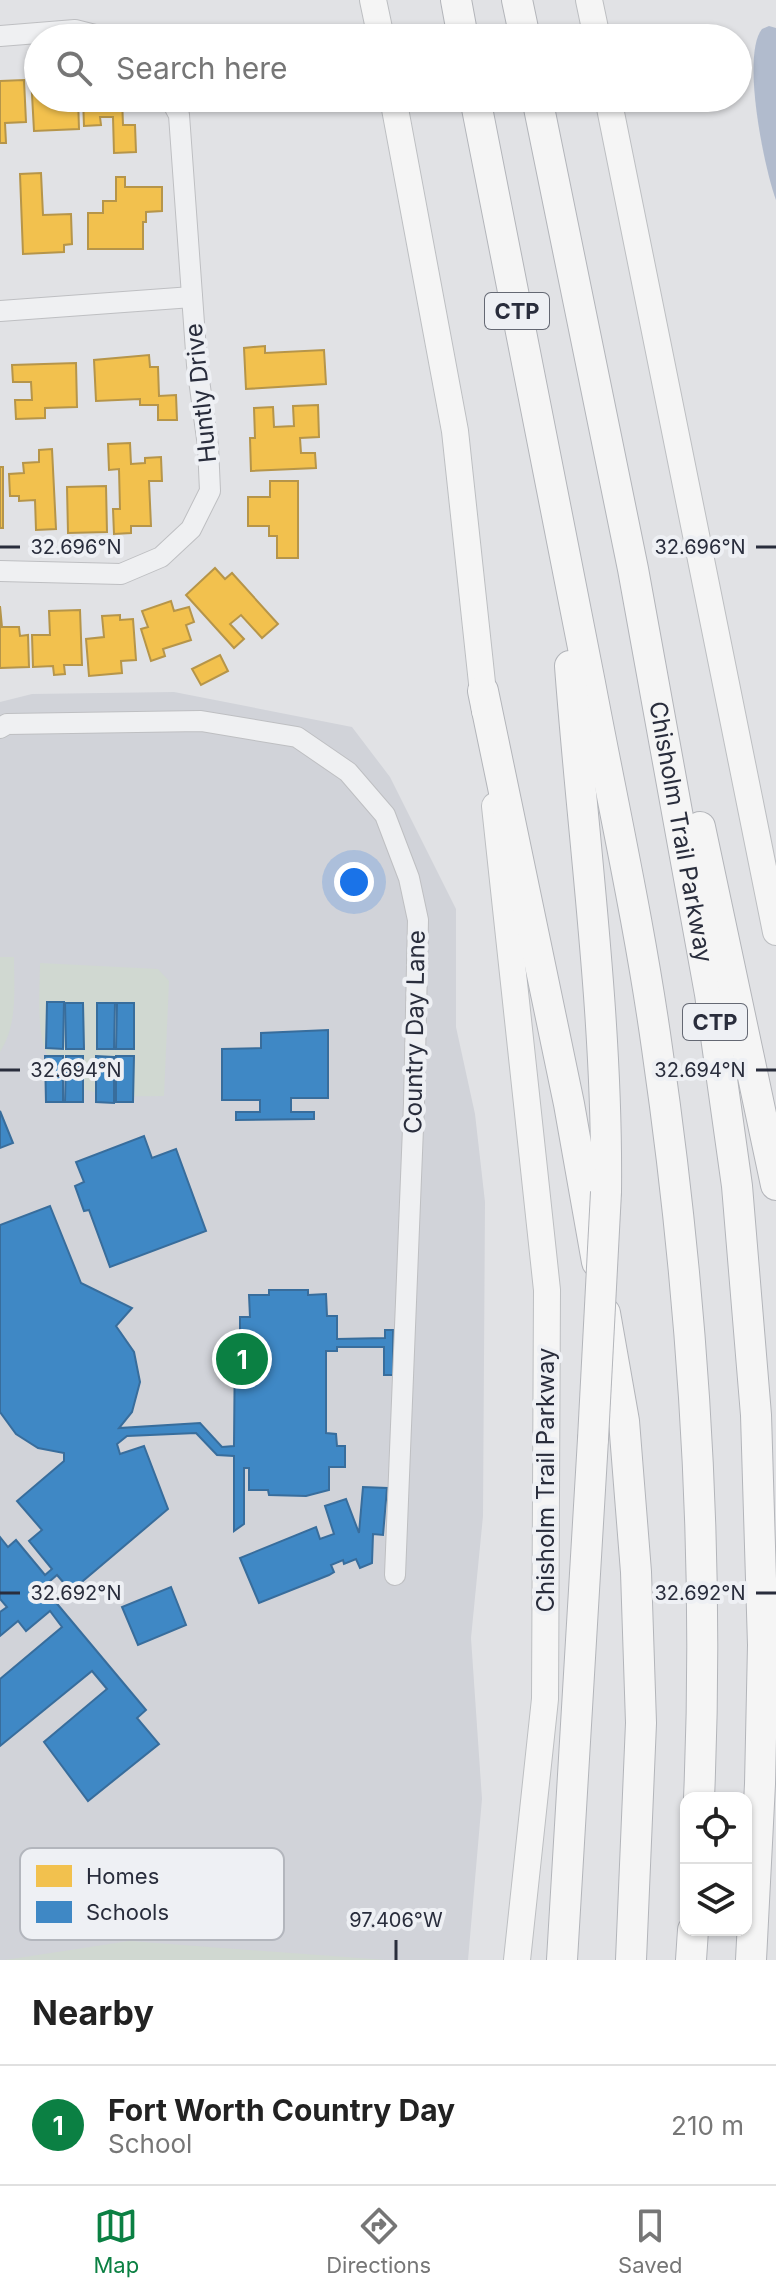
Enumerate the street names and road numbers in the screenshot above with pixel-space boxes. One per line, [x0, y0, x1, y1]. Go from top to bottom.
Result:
road number: CTP [485, 293, 549, 329]
street label: Huntly Drive [179, 322, 222, 464]
street label: Chisholm Trail Parkway [643, 699, 719, 965]
street label: Country Day Lane [398, 930, 431, 1134]
road number: CTP [683, 1004, 747, 1040]
street label: Chisholm Trail Parkway [531, 1347, 560, 1613]

